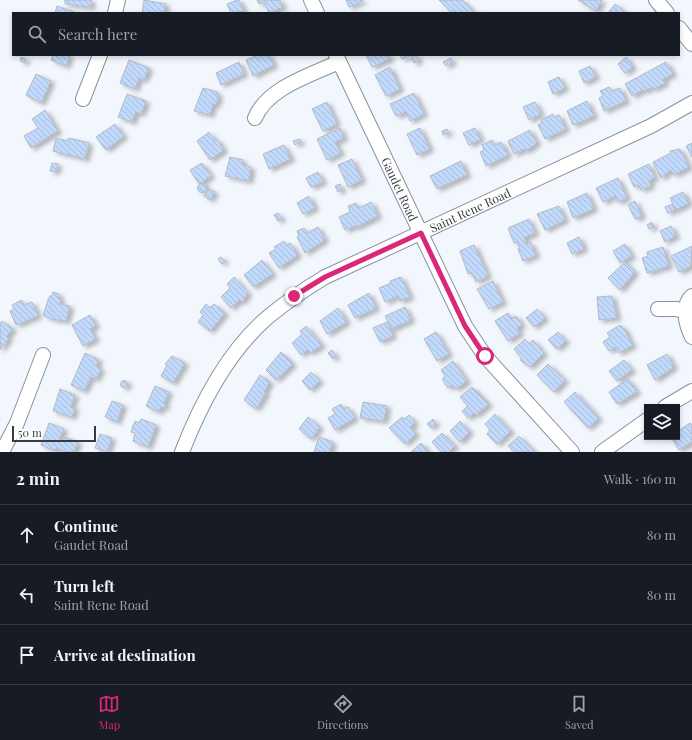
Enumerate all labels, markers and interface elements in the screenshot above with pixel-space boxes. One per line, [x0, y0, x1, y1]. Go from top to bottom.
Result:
search box [12, 12, 680, 56]
icon: search [26, 23, 48, 45]
text: Search here [58, 24, 137, 44]
street label: Gaudet Road [378, 154, 422, 224]
street label: Saint Rene Road [427, 184, 513, 236]
route end [285, 287, 303, 305]
route start [476, 347, 494, 365]
map controls [644, 404, 680, 440]
button: layers [644, 404, 680, 440]
scale bar [12, 424, 96, 443]
text: 50 m [18, 425, 42, 440]
text: 2 min [16, 467, 60, 489]
text: Walk · 160 m [604, 470, 676, 487]
text: Continue [54, 516, 118, 536]
icon: ahead [16, 524, 38, 546]
text: 80 m [647, 526, 676, 543]
text: Gaudet Road [54, 536, 128, 553]
text: Turn left [54, 576, 115, 596]
icon: left [16, 584, 38, 606]
text: 80 m [647, 586, 676, 603]
text: Saint Rene Road [54, 596, 149, 613]
icon: arrive [16, 644, 38, 666]
text: Arrive at destination [54, 645, 196, 665]
tab: Map [98, 693, 120, 732]
tab: Directions [317, 693, 368, 732]
tab: Saved [565, 693, 594, 732]

